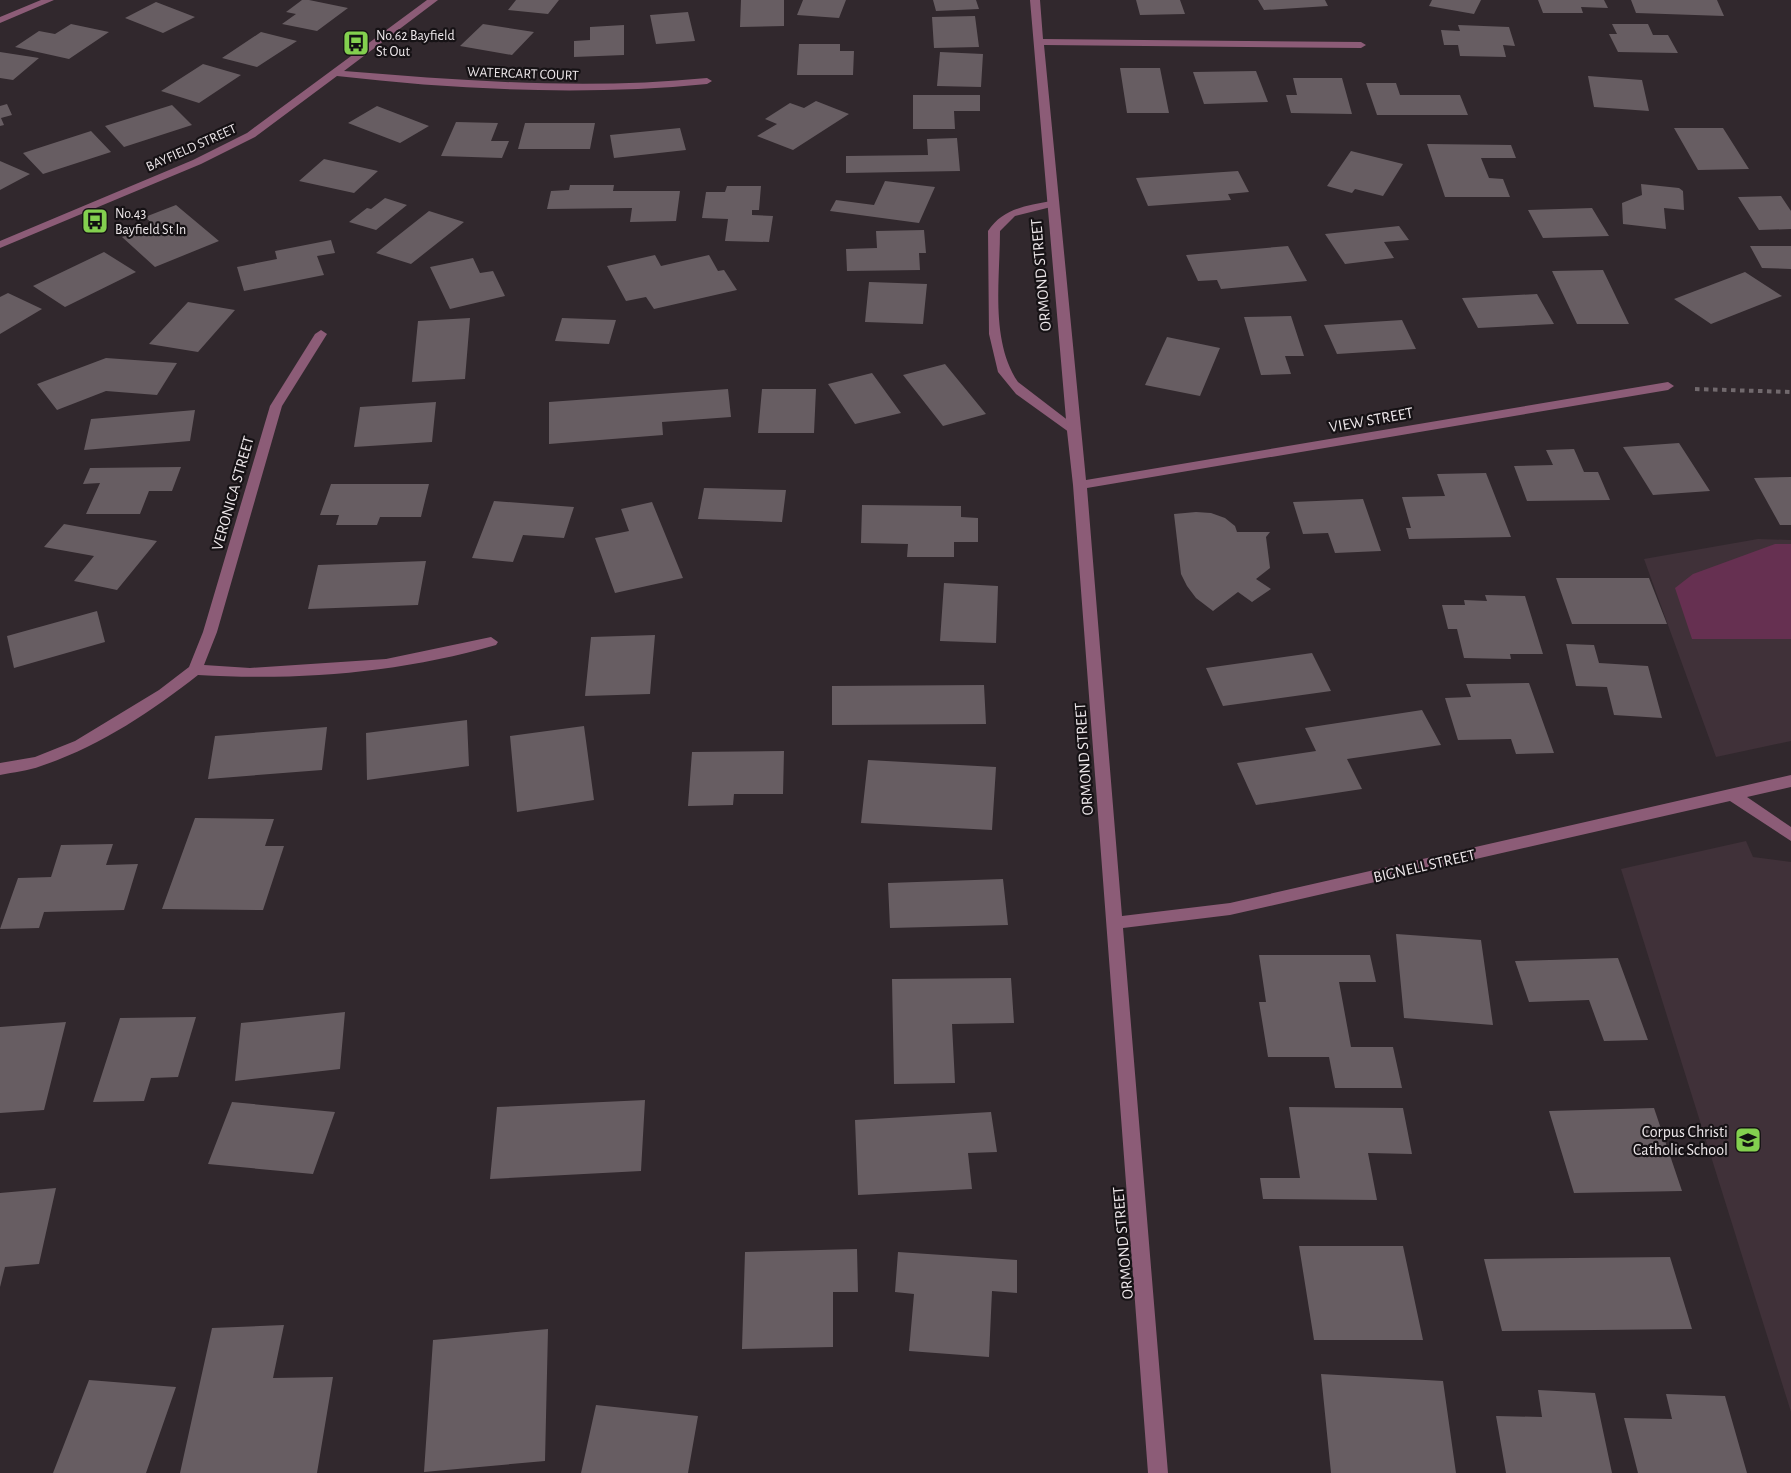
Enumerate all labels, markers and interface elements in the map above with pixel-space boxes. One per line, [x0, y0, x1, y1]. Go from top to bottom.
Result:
bus stop icon: No.62 Bayfield St Out [341, 28, 371, 58]
place label: No.62 Bayfield St Out [376, 29, 455, 59]
street label: WATERCART COURT [467, 65, 579, 83]
street label: BAYFIELD STREET [144, 122, 239, 174]
bus stop icon: No.43 Bayfield St In [80, 206, 110, 236]
place label: No.43 Bayfield St In [115, 207, 186, 237]
street label: ORMOND STREET [1028, 218, 1054, 332]
street label: VIEW STREET [1328, 405, 1415, 435]
street label: VERONICA STREET [209, 434, 257, 552]
street label: ORMOND STREET [1072, 702, 1096, 816]
street label: BIGNELL STREET [1372, 846, 1477, 885]
place label: Corpus Christi Catholic School [1633, 1124, 1728, 1158]
school or university icon: Corpus Christi Catholic School [1733, 1125, 1763, 1155]
street label: ORMOND STREET [1110, 1186, 1136, 1300]

